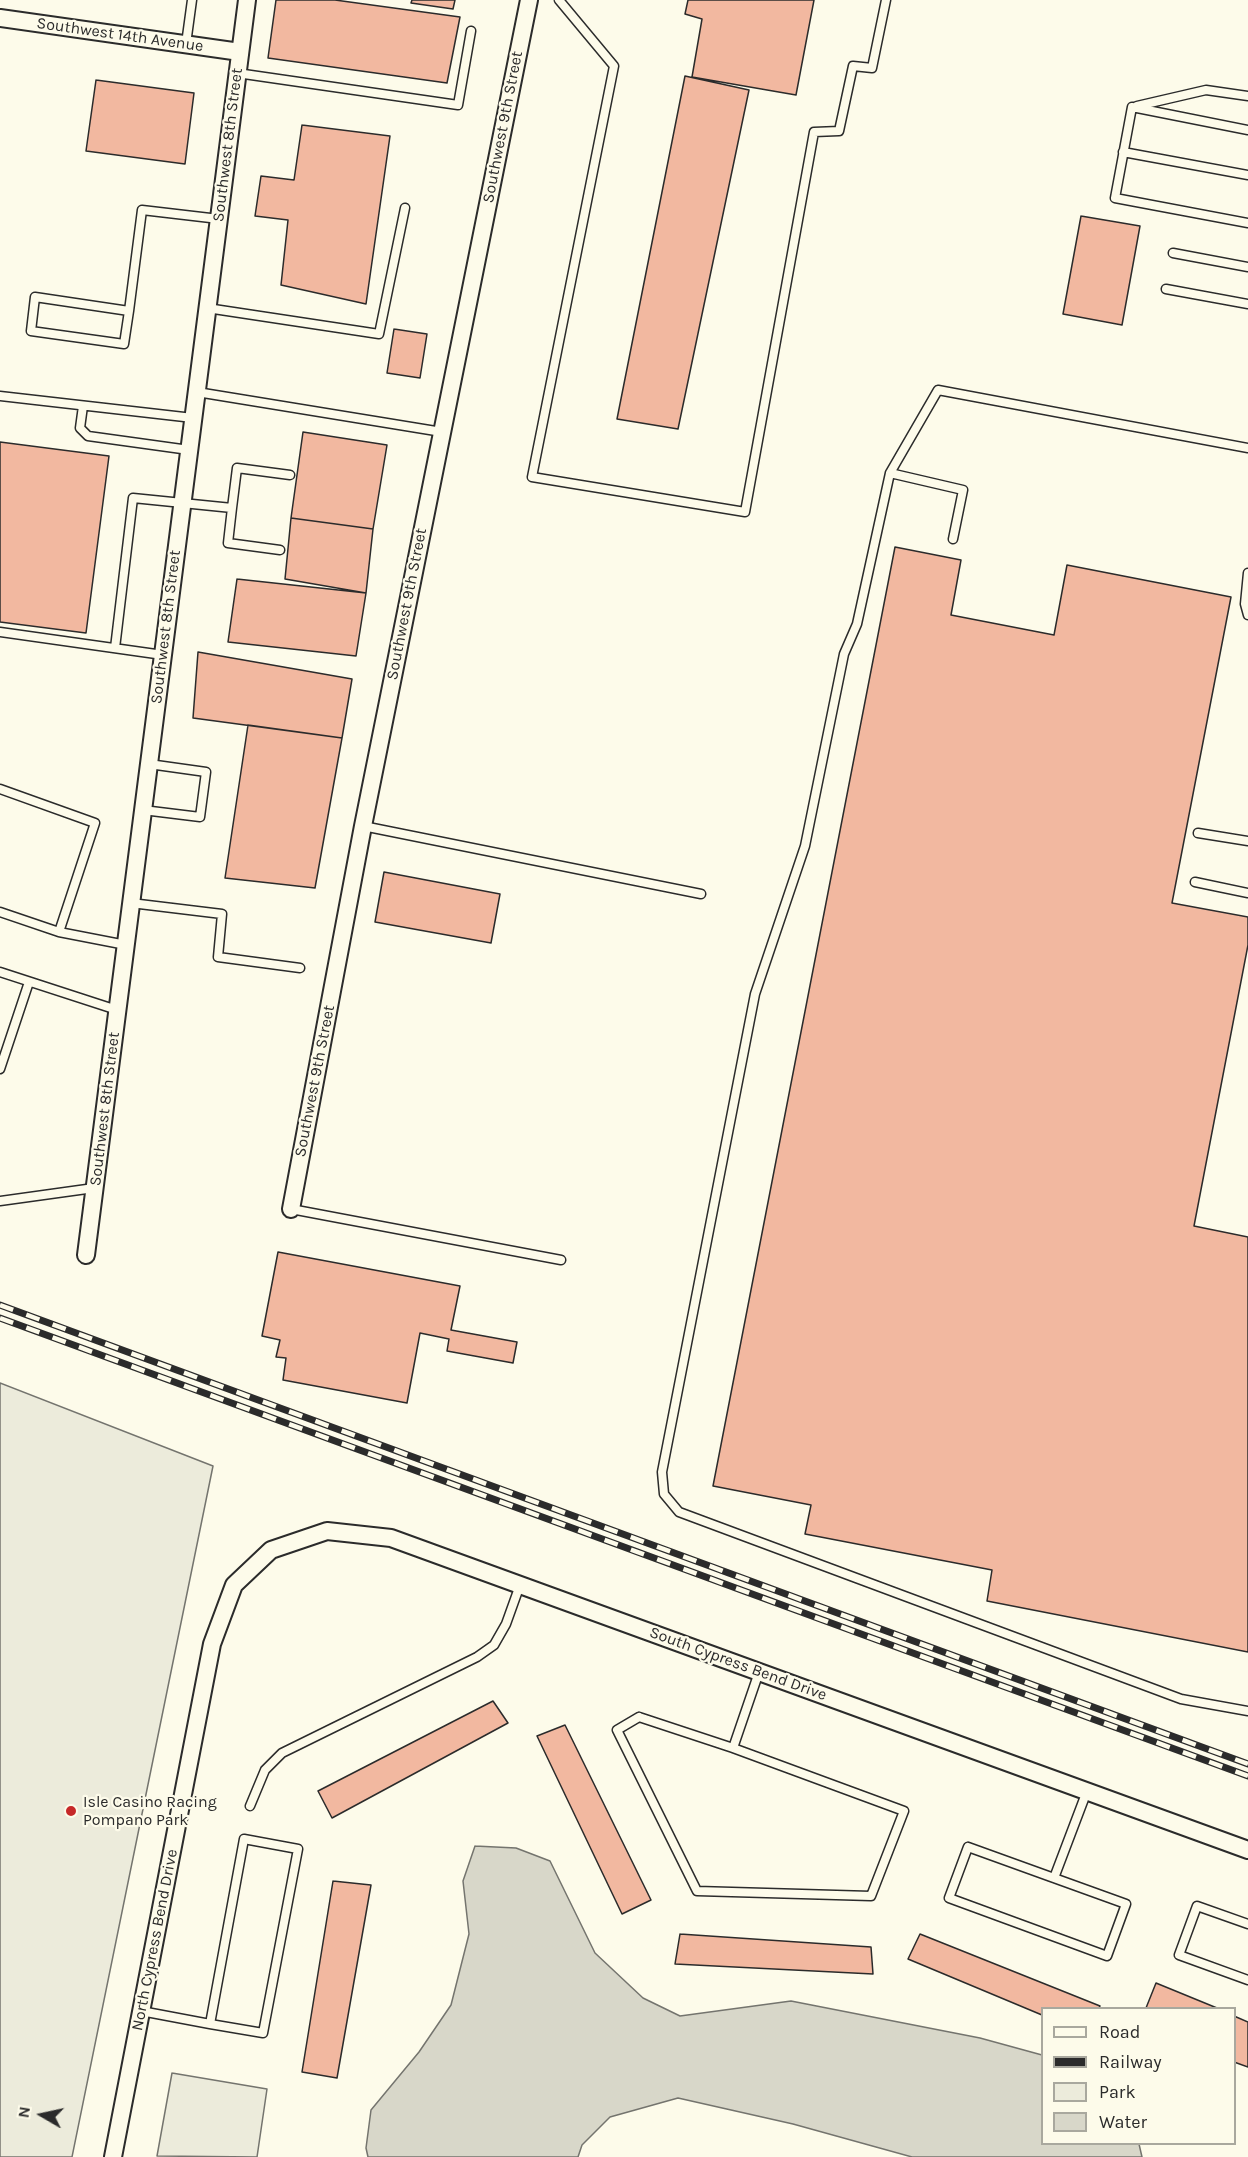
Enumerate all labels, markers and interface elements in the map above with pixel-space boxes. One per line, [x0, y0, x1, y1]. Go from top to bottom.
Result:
street label: Southwest 14th Avenue [35, 14, 205, 56]
street label: Southwest 9th Street [479, 49, 527, 205]
street label: Southwest 8th Street [209, 67, 247, 223]
street label: Southwest 9th Street [383, 526, 431, 682]
street label: Southwest 8th Street [147, 549, 185, 705]
street label: Southwest 9th Street [291, 1003, 339, 1159]
street label: Southwest 8th Street [86, 1031, 124, 1187]
street label: South Cypress Bend Drive [647, 1623, 829, 1705]
place label: Isle Casino Racing Pompano Park [83, 1792, 217, 1830]
marker: Isle Casino Racing Pompano Park [64, 1804, 78, 1818]
street label: North Cypress Bend Drive [128, 1848, 182, 2032]
legend [1041, 2007, 1236, 2145]
text: Road [1099, 2021, 1140, 2043]
text: Railway [1099, 2051, 1162, 2073]
text: Park [1099, 2081, 1136, 2103]
north arrow [12, 2085, 72, 2145]
text: N [13, 2105, 34, 2119]
text: Water [1099, 2111, 1147, 2133]

